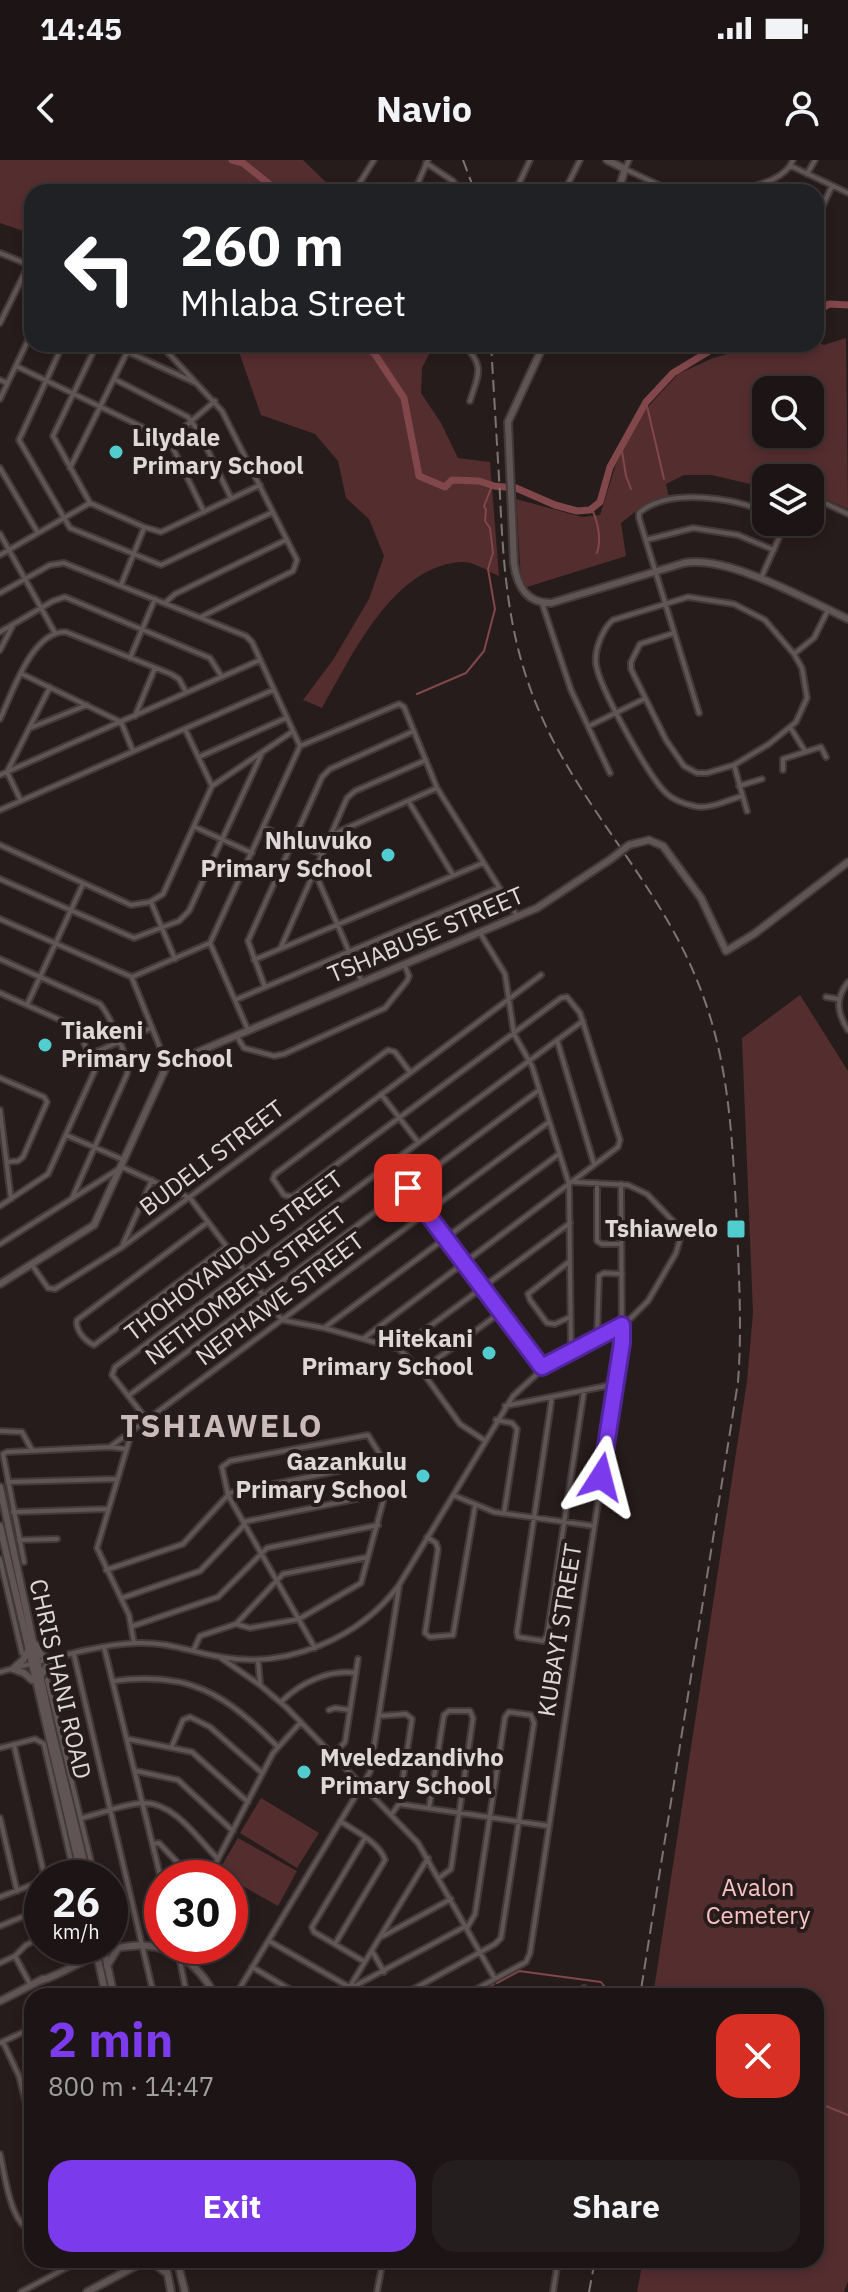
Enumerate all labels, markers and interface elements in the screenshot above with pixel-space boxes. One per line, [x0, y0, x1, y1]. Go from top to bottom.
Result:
text: 14:45 [40, 9, 122, 48]
text: Navio [376, 85, 472, 132]
icon: back [24, 86, 68, 130]
icon: person [780, 86, 824, 130]
text: 260 m [180, 209, 344, 281]
icon: left [48, 216, 152, 320]
text: Mhlaba Street [180, 279, 406, 326]
map controls [752, 376, 824, 536]
button: search [752, 376, 824, 448]
place label: Lilydale Primary School [132, 421, 304, 481]
marker: Lilydale Primary School [107, 443, 125, 461]
button: layers [752, 464, 824, 536]
place label: Nhluvuko Primary School [200, 824, 372, 884]
marker: Nhluvuko Primary School [379, 846, 397, 864]
street label: TSHABUSE STREET [323, 878, 529, 990]
place label: Tiakeni Primary School [61, 1014, 233, 1074]
marker: Tiakeni Primary School [36, 1036, 54, 1054]
street label: BUDELI STREET [132, 1092, 291, 1222]
pin [374, 1154, 442, 1222]
street label: THOHOYANDOU STREET [118, 1162, 349, 1348]
icon: arrive [386, 1166, 430, 1210]
street label: NETHOMBENI STREET [138, 1199, 353, 1372]
place label: Tshiawelo [605, 1212, 718, 1244]
marker: Tshiawelo [725, 1218, 747, 1240]
street label: NEPHAWE STREET [189, 1224, 370, 1372]
place label: Hitekani Primary School [301, 1322, 473, 1382]
marker: Hitekani Primary School [480, 1344, 498, 1362]
district label: TSHIAWELO [120, 1404, 324, 1446]
position arrow [559, 1435, 643, 1519]
place label: Gazankulu Primary School [235, 1445, 407, 1505]
marker: Gazankulu Primary School [414, 1467, 432, 1485]
street label: KUBAYI STREET [530, 1541, 589, 1719]
street label: CHRIS HANI ROAD [22, 1576, 100, 1782]
place label: Mveledzandivho Primary School [320, 1741, 504, 1801]
marker: Mveledzandivho Primary School [295, 1763, 313, 1781]
speed limit sign: 30 [144, 1860, 248, 1964]
park label: Avalon Cemetery [706, 1871, 810, 1931]
text: 26 [52, 1876, 100, 1928]
text: km/h [52, 1918, 100, 1945]
text: 2 min [48, 2008, 173, 2070]
button: close [716, 2014, 800, 2098]
text: 800 m · 14:47 [48, 2069, 214, 2103]
button: Exit [48, 2160, 416, 2252]
button: Share [432, 2160, 800, 2252]

